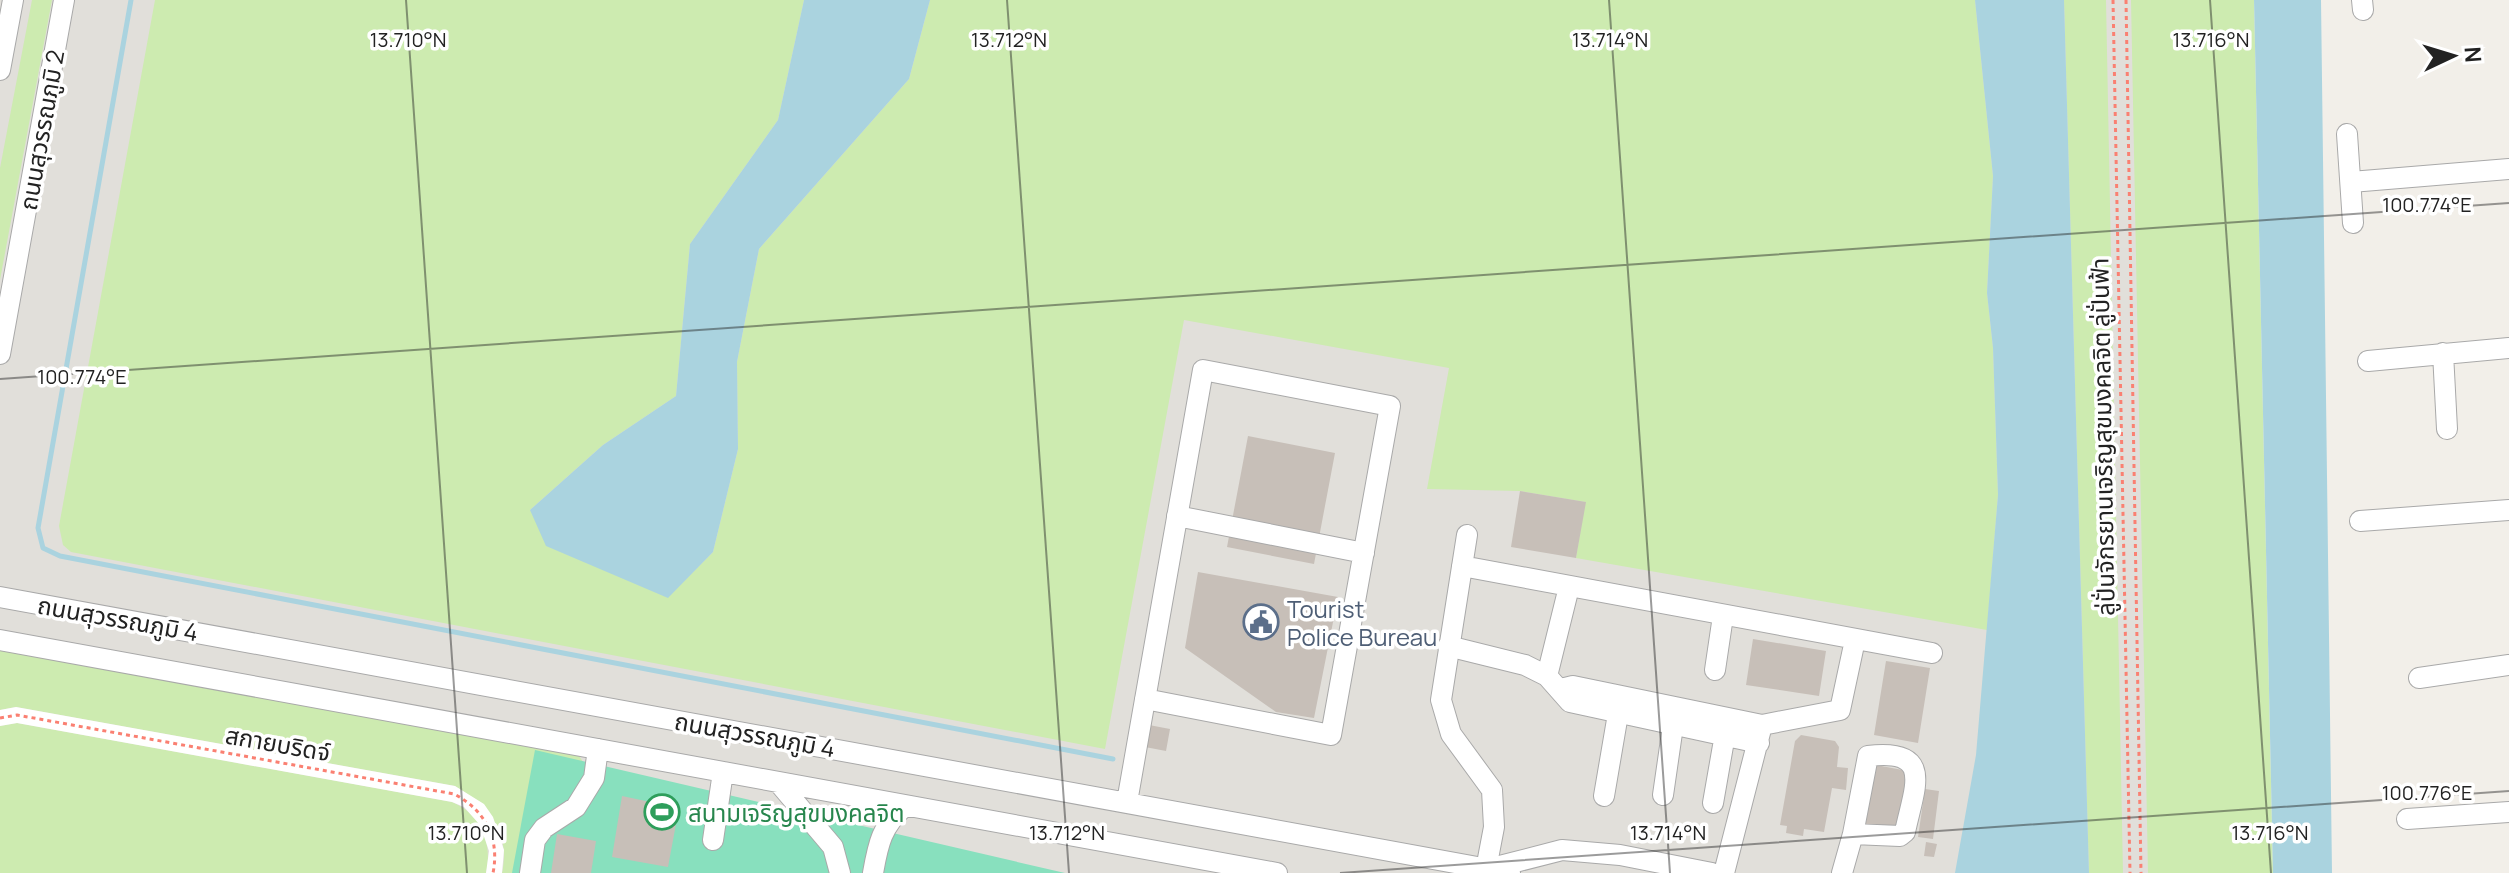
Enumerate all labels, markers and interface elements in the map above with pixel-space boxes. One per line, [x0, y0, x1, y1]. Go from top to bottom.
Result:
north arrow [2413, 16, 2493, 96]
text: 13.710°N [370, 26, 446, 53]
text: 13.712°N [971, 26, 1047, 53]
text: 13.714°N [1572, 26, 1648, 53]
text: 13.716°N [2173, 26, 2249, 53]
text: N [2457, 46, 2488, 64]
street label: ถนนสุวรรณภูมิ 2 [11, 47, 71, 213]
text: 100.774°E [2382, 191, 2472, 218]
street label: ลู่ปั่นจักรยานเจริญสุขมงคลจิต ลู่ปั่นฟ้า [2082, 258, 2122, 616]
text: 100.774°E [37, 363, 127, 390]
street label: ถนนสุวรรณภูมิ 4 [35, 588, 201, 648]
place label: Tourist Police Bureau [1287, 592, 1437, 653]
public building icon: Tourist Police Bureau [1242, 603, 1280, 641]
street label: ถนนสุวรรณภูมิ 4 [672, 704, 838, 764]
street label: สกายบริดจ์ [223, 718, 333, 768]
text: 100.776°E [2382, 779, 2472, 806]
sports icon: สนามเจริญสุขมงคลจิต [643, 793, 681, 831]
place label: สนามเจริญสุขมงคลจิต [688, 796, 905, 829]
text: 13.710°N [428, 819, 504, 846]
text: 13.712°N [1029, 819, 1105, 846]
text: 13.714°N [1630, 819, 1706, 846]
text: 13.716°N [2232, 819, 2308, 846]

